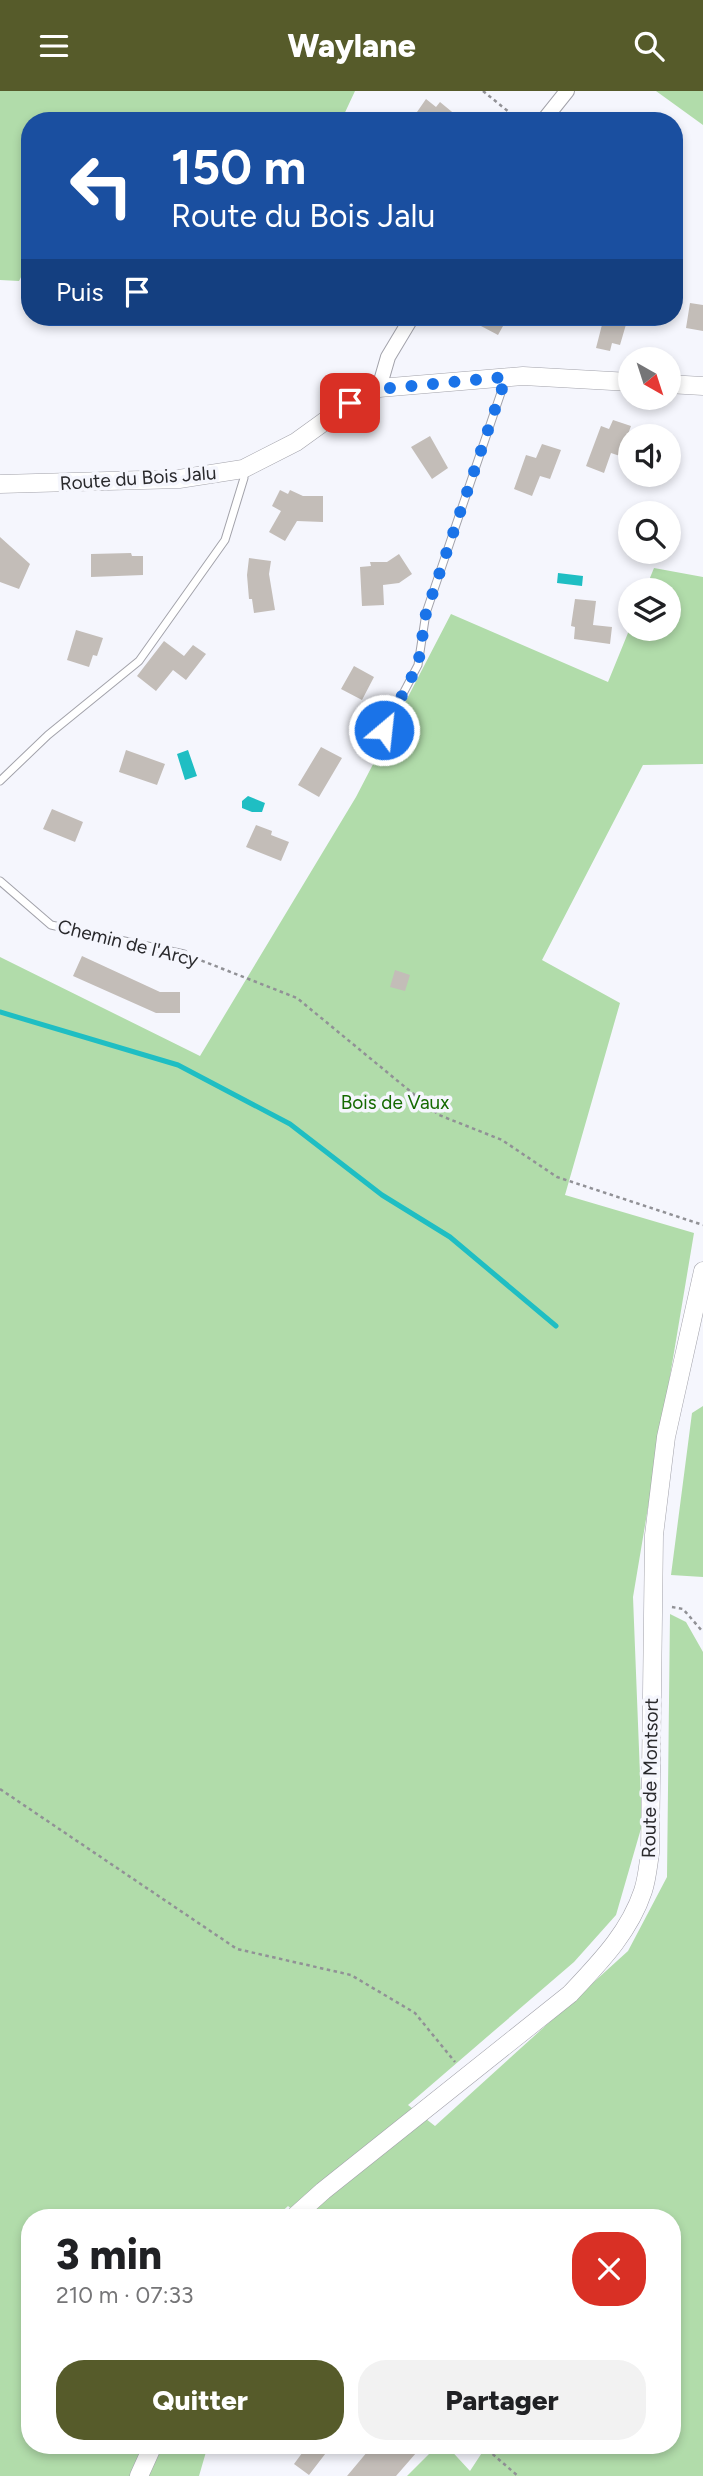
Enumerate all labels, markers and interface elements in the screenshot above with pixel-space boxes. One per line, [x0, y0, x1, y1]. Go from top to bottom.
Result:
icon: menu [35, 27, 73, 65]
text: Waylane [287, 27, 416, 65]
icon: search [630, 27, 668, 65]
text: 150 m [171, 137, 306, 196]
icon: left [56, 140, 147, 231]
text: Route du Bois Jalu [171, 197, 435, 235]
icon: arrive [118, 273, 156, 311]
text: Puis [56, 276, 104, 308]
north arrow [618, 347, 681, 409]
map controls [618, 347, 681, 641]
pin [320, 373, 380, 433]
icon: arrive [331, 384, 369, 422]
button: sound [618, 424, 681, 487]
street label: Route du Bois Jalu [59, 461, 217, 495]
button: search [618, 501, 681, 564]
button: layers [618, 578, 681, 641]
position arrow [347, 693, 421, 767]
street label: Chemin de l'Arcy [55, 914, 201, 972]
park label: Bois de Vaux [341, 1091, 449, 1114]
street label: Route de Montsort [637, 1698, 663, 1858]
text: 3 min [56, 2229, 162, 2280]
button: close [572, 2232, 646, 2306]
text: 210 m · 07:33 [56, 2281, 194, 2309]
button: Quitter [56, 2360, 344, 2440]
button: Partager [358, 2360, 646, 2440]

